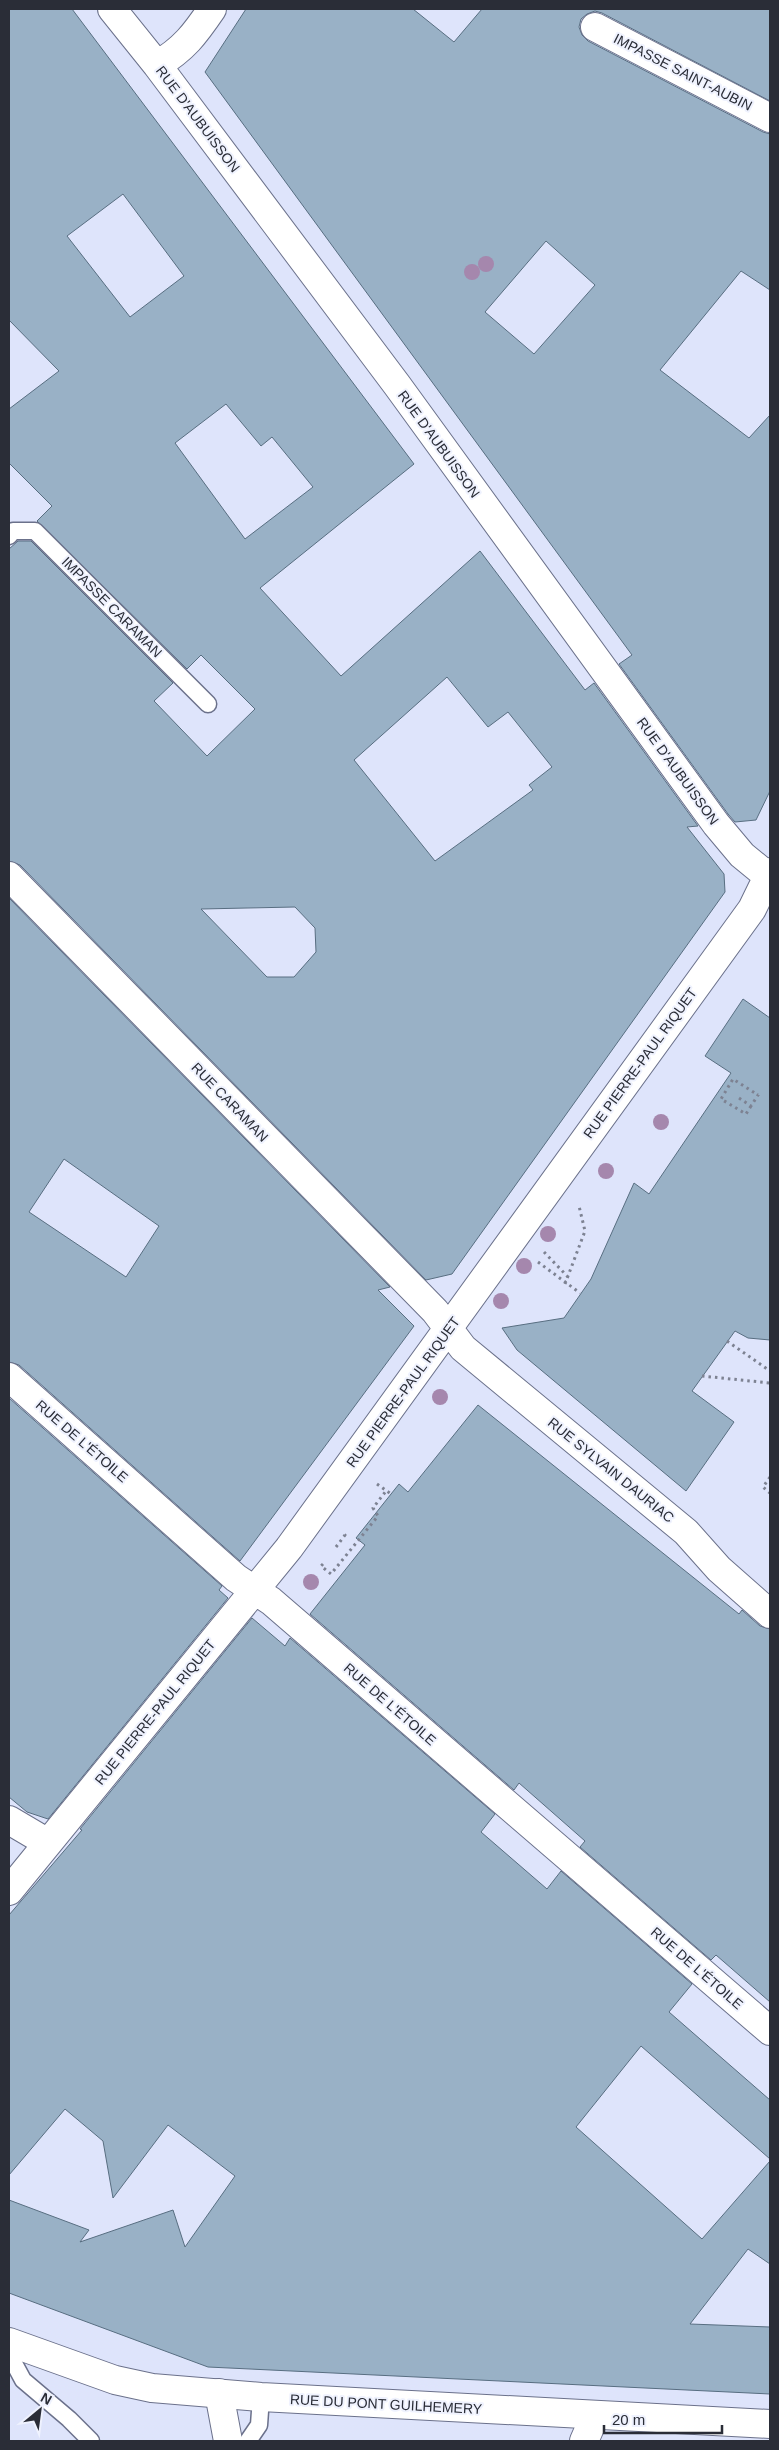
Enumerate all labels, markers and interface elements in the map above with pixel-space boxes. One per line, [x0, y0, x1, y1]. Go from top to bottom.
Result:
street label: IMPASSE SAINT-AUBIN [611, 30, 755, 114]
street label: RUE D'AUBUISSON [153, 63, 243, 175]
street label: RUE D'AUBUISSON [395, 387, 483, 501]
street label: IMPASSE CARAMAN [59, 554, 165, 660]
street label: RUE D'AUBUISSON [634, 714, 722, 828]
street label: RUE PIERRE-PAUL RIQUET [580, 984, 700, 1141]
street label: RUE CARAMAN [188, 1059, 272, 1145]
street label: RUE PIERRE-PAUL RIQUET [343, 1313, 463, 1470]
street label: RUE DE L'ÉTOILE [33, 1397, 131, 1485]
street label: RUE SYLVAIN DAURIAC [545, 1414, 677, 1526]
street label: RUE PIERRE-PAUL RIQUET [92, 1636, 219, 1788]
street label: RUE DE L'ÉTOILE [341, 1660, 439, 1748]
street label: RUE DE L'ÉTOILE [648, 1924, 746, 2012]
north arrow [15, 2385, 65, 2435]
text: N [38, 2389, 55, 2408]
street label: RUE DU PONT GUILHEMERY [290, 2391, 483, 2417]
scale bar [604, 2402, 722, 2434]
text: 20 m [612, 2411, 645, 2428]

